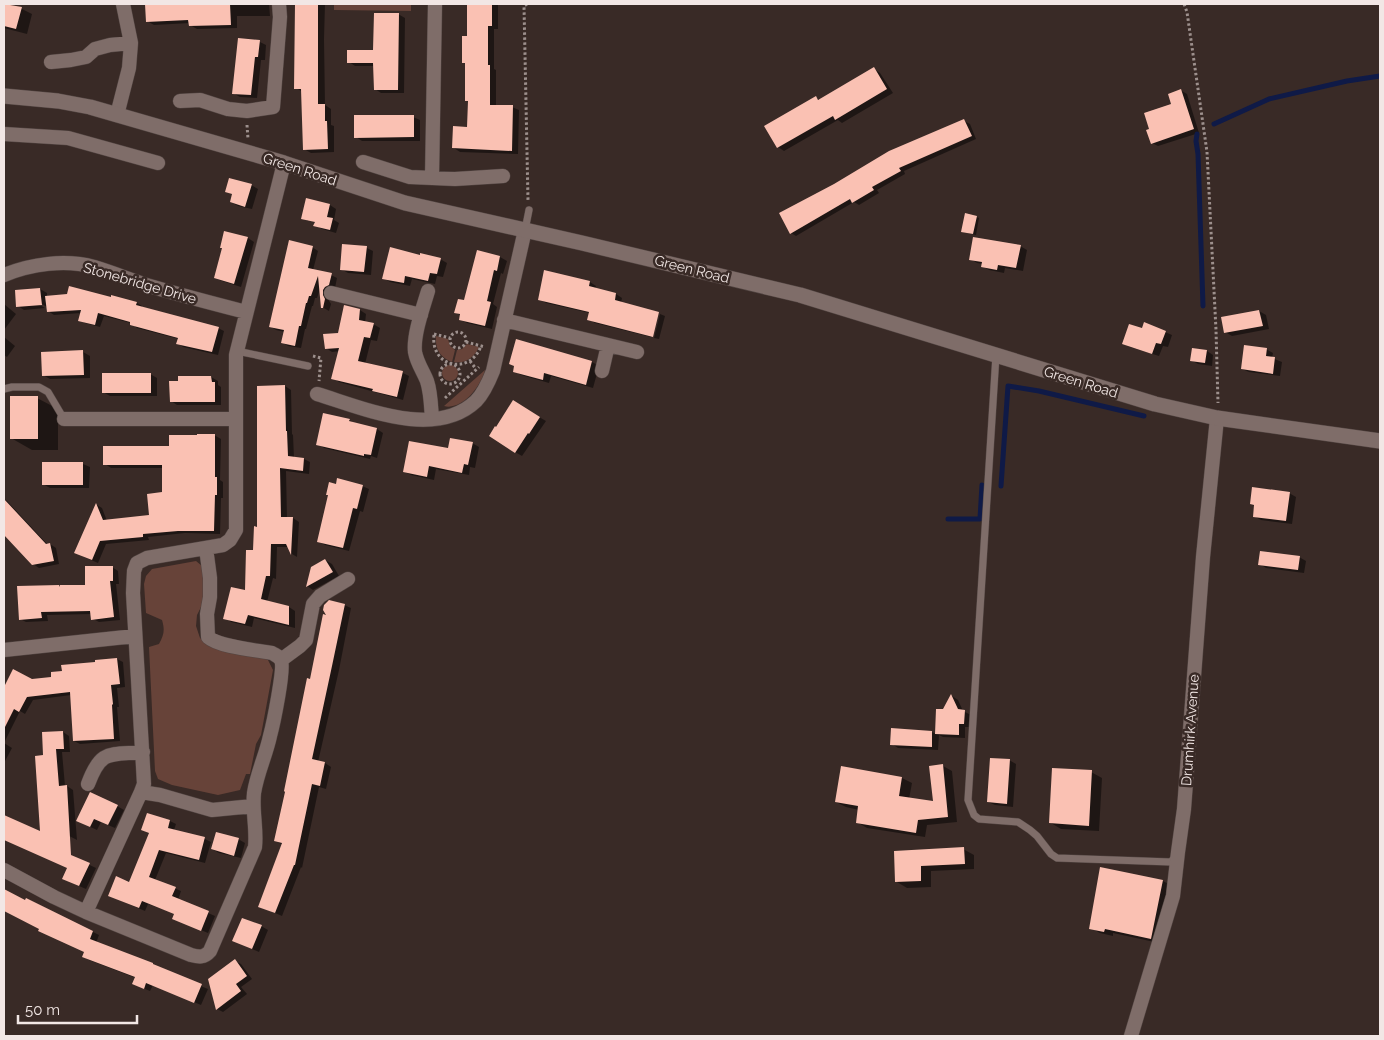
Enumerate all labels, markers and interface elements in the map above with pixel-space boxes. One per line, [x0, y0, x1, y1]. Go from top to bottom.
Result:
street label: Green Road [261, 150, 339, 188]
street label: Green Road [653, 252, 731, 286]
street label: Stonebridge Drive [82, 259, 198, 307]
street label: Green Road [1042, 363, 1120, 401]
street label: Drumhirk Avenue [1178, 674, 1202, 786]
scale bar [18, 992, 136, 1024]
text: 50 m [25, 1001, 60, 1019]

